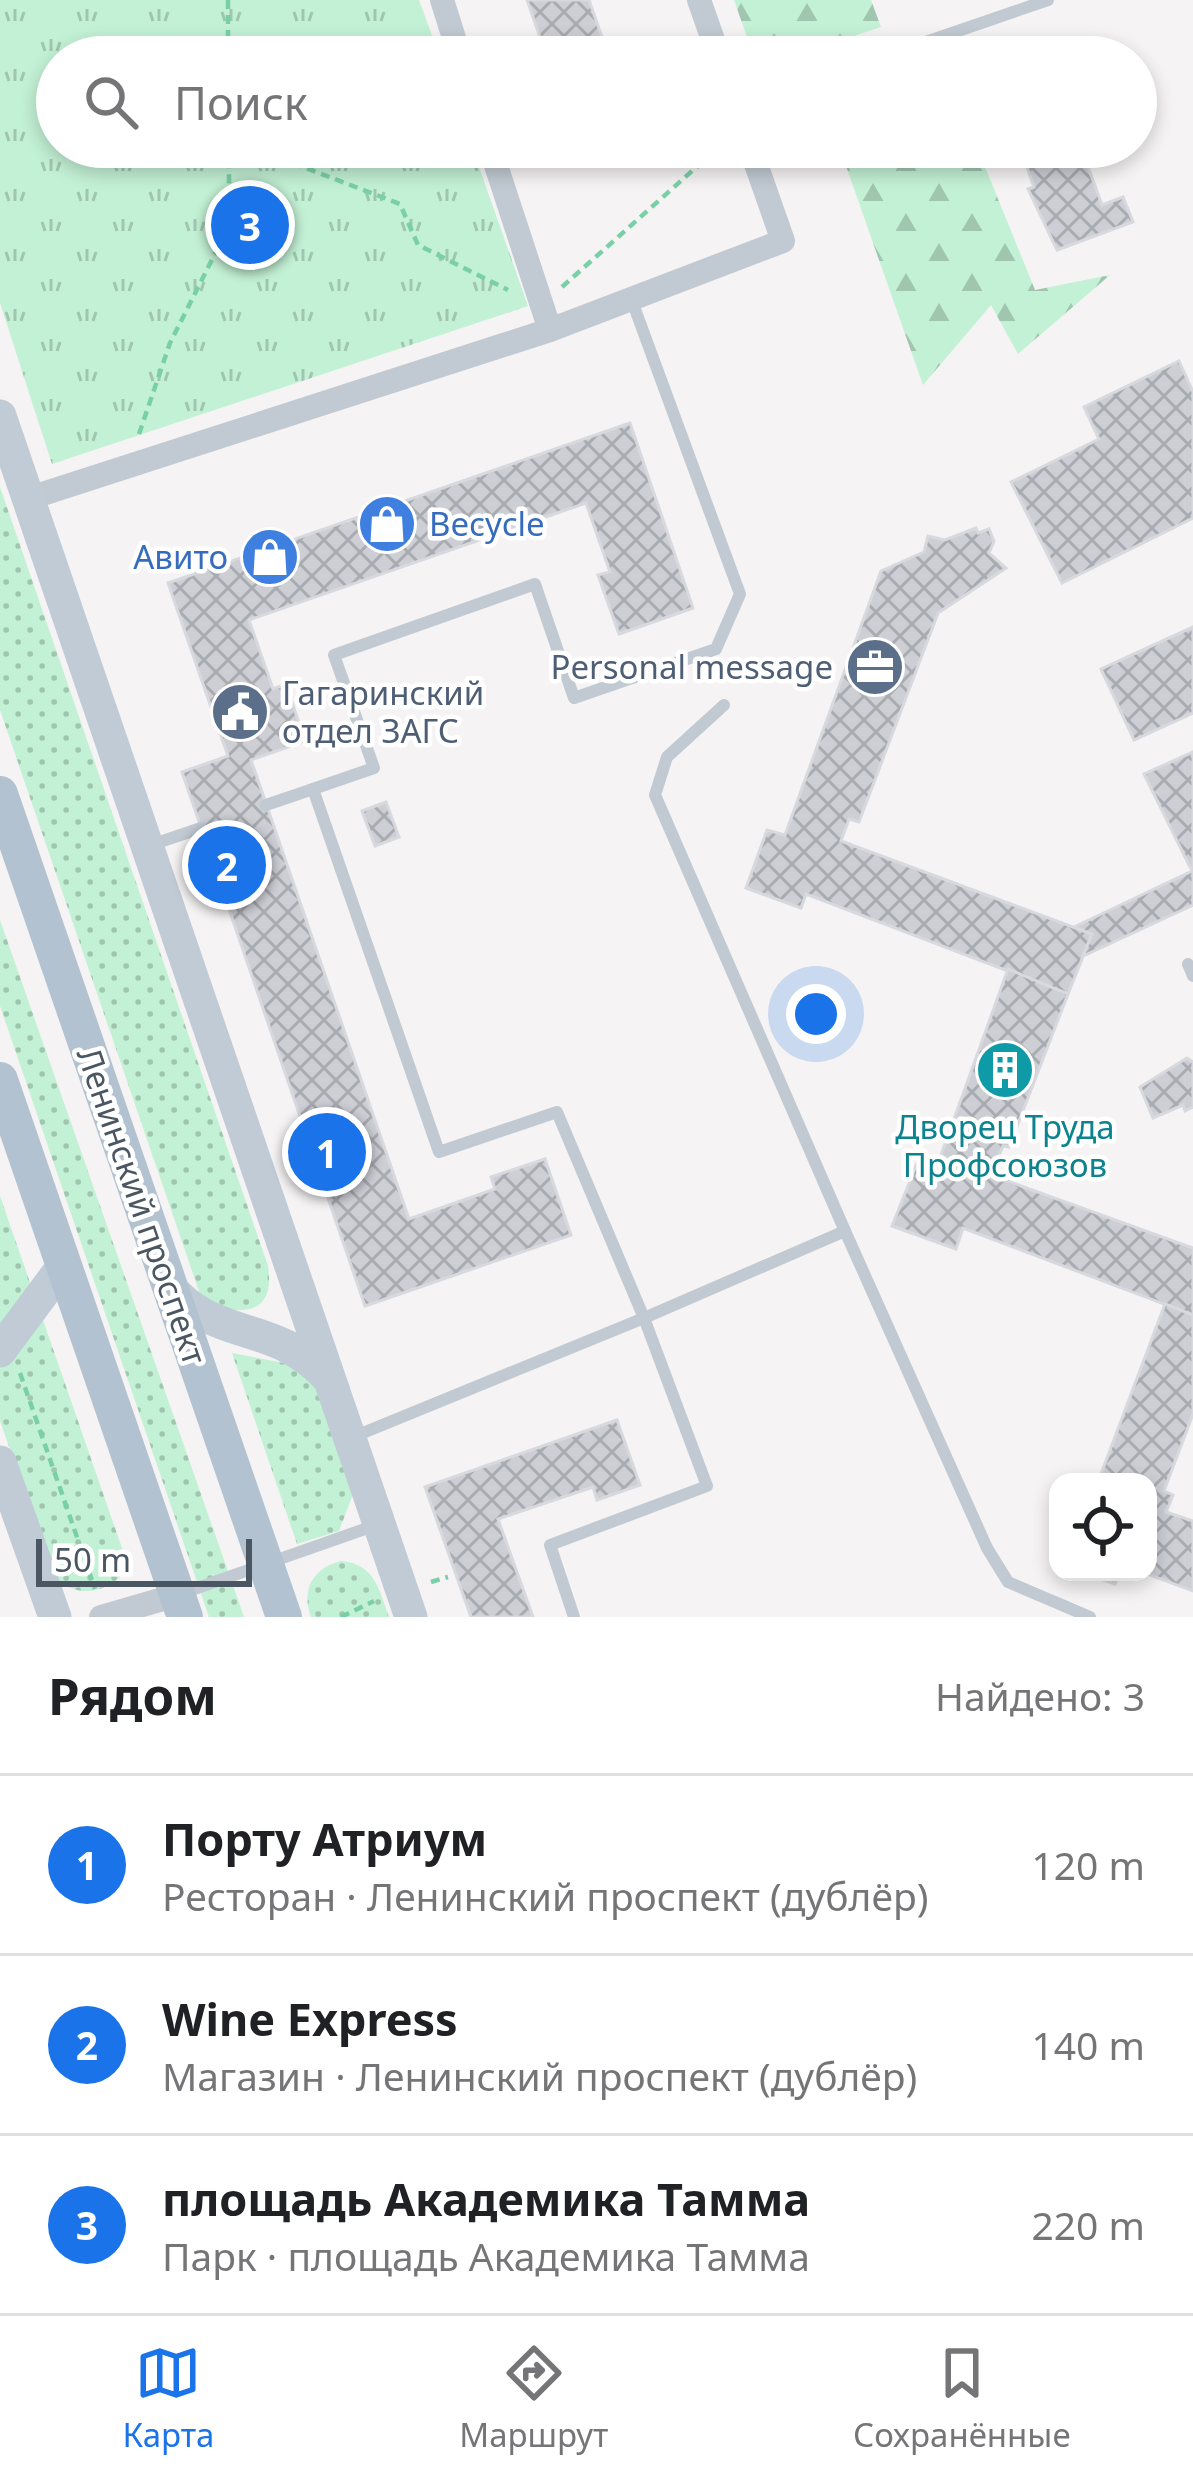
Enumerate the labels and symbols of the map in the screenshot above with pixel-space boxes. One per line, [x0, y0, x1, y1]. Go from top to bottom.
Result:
pin: 3 [211, 180, 289, 270]
shop icon: Becycle [356, 493, 418, 555]
place label: Becycle [429, 501, 545, 546]
shop icon: Авито [239, 526, 301, 588]
place label: Авито [133, 534, 228, 579]
office icon: Personal message [844, 636, 906, 698]
place label: Personal message [551, 644, 833, 689]
place label: Гагаринский отдел ЗАГС [282, 670, 484, 753]
public building icon: Гагаринский отдел ЗАГС [209, 681, 271, 743]
pin: 2 [188, 820, 266, 910]
your location [786, 984, 846, 1044]
building icon: Дворец Труда Профсоюзов [974, 1039, 1036, 1101]
street label: Ленинский проспект [67, 1041, 218, 1370]
place label: Дворец Труда Профсоюзов [895, 1104, 1115, 1187]
pin: 1 [288, 1107, 366, 1197]
scale bar [36, 1533, 252, 1586]

